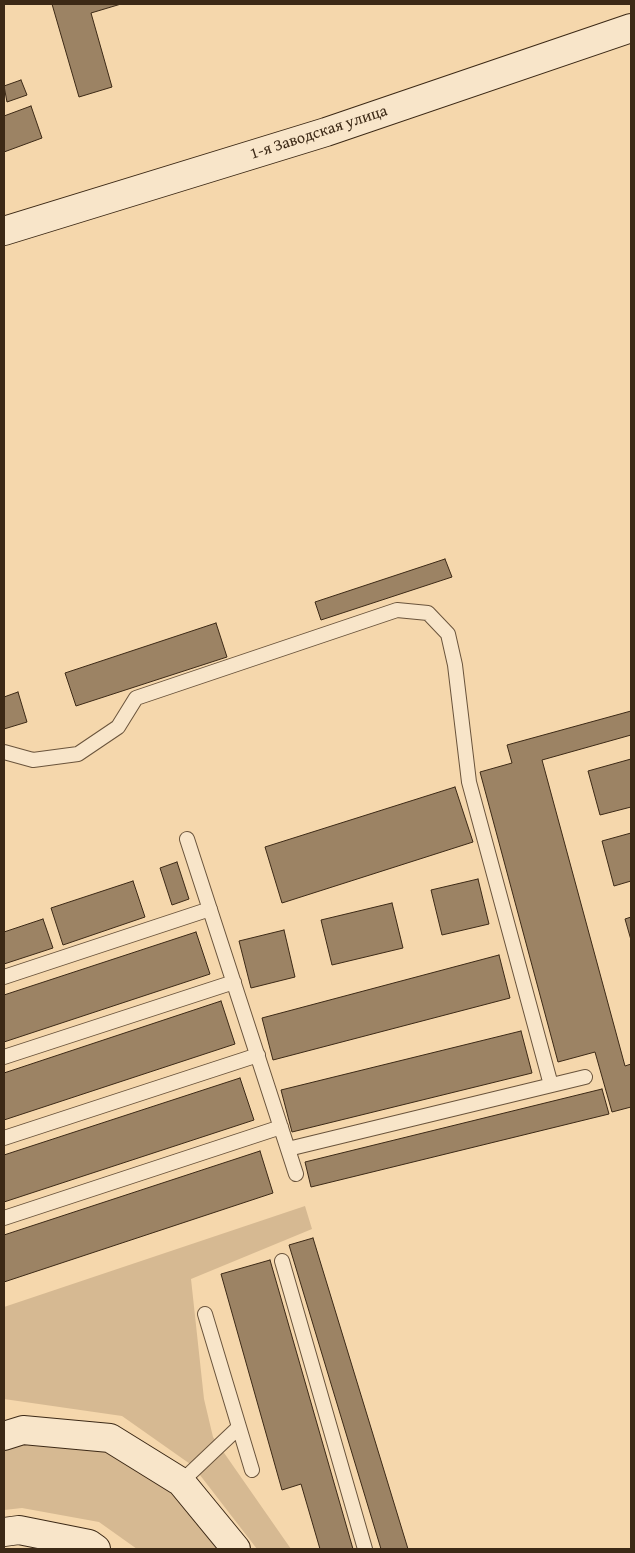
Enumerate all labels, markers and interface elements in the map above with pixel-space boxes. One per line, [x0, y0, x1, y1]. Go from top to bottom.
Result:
street label: 1-я Заводская улица [248, 102, 390, 164]

